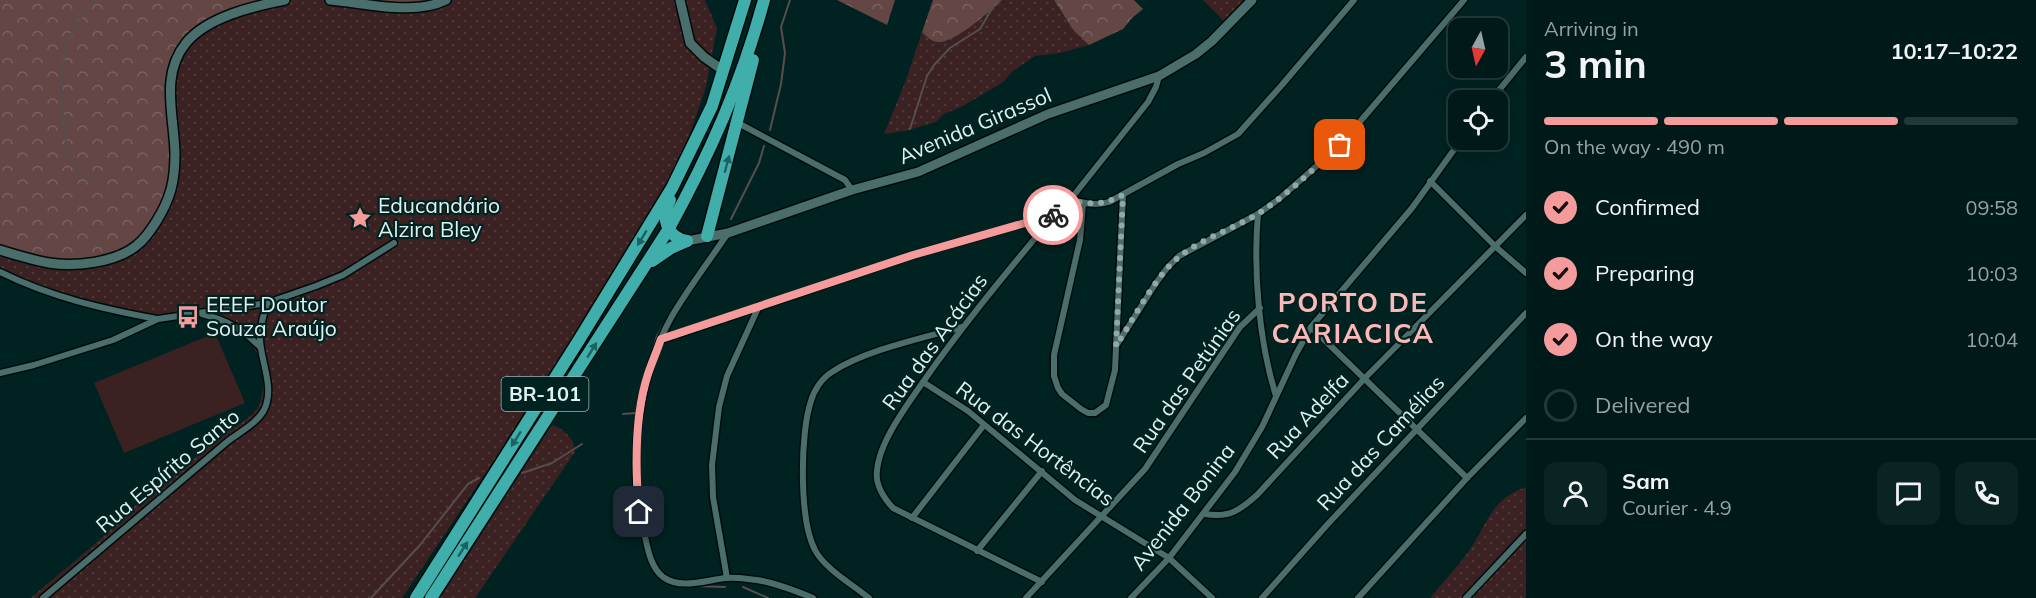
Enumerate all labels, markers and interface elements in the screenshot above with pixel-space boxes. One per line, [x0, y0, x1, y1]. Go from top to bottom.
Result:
text: Arriving in [1544, 16, 1639, 41]
north arrow [1448, 18, 1508, 78]
map controls [1448, 18, 1508, 150]
text: 10:17–10:22 [1890, 37, 2018, 65]
text: 3 min [1544, 39, 1647, 88]
street label: Avenida Girassol [894, 81, 1055, 169]
button: locate [1448, 90, 1508, 150]
pin [1314, 119, 1365, 170]
icon: bag [1323, 128, 1356, 161]
text: On the way · 490 m [1544, 134, 1725, 159]
one-way arrow [723, 155, 733, 174]
courier [1023, 185, 1083, 245]
icon: check [1544, 191, 1577, 224]
place label: Educandário Alzira Bley [378, 192, 500, 242]
text: Confirmed [1595, 193, 1700, 221]
text: 09:58 [1965, 195, 2018, 220]
icon: bike [1037, 199, 1070, 232]
place icon: Educandário Alzira Bley [347, 205, 373, 231]
one-way arrow [636, 230, 647, 246]
icon: check [1544, 257, 1577, 290]
text: Preparing [1595, 259, 1695, 287]
text: 10:03 [1965, 261, 2018, 286]
street label: Rua das Acácias [876, 268, 992, 415]
district label: PORTO DE CARIACICA [1272, 285, 1434, 350]
place label: EEEF Doutor Souza Araújo [206, 291, 337, 341]
street label: Rua das Petúnias [1127, 303, 1246, 458]
bus stop icon: EEEF Doutor Souza Araújo [175, 304, 201, 330]
icon: check [1544, 323, 1577, 356]
text: On the way [1595, 325, 1713, 353]
text: 10:04 [1965, 327, 2018, 352]
one-way arrow [586, 342, 597, 358]
street label: Rua Adelfa [1261, 367, 1354, 464]
street label: Rua das Camélias [1311, 369, 1450, 515]
street label: Rua das Hortências [951, 375, 1120, 511]
road number: BR-101 [502, 377, 588, 411]
text: Delivered [1595, 391, 1690, 419]
street label: Rua Espírito Santo [90, 403, 244, 538]
one-way arrow [510, 431, 521, 447]
street label: Avenida Bonina [1125, 438, 1240, 575]
button: person [1544, 462, 1607, 525]
button: chat [1877, 462, 1940, 525]
button: phone [1955, 462, 2018, 525]
text: Sam [1622, 467, 1670, 495]
pin [613, 486, 664, 537]
icon: home [622, 495, 655, 528]
text: Courier · 4.9 [1622, 495, 1732, 520]
one-way arrow [457, 541, 468, 557]

